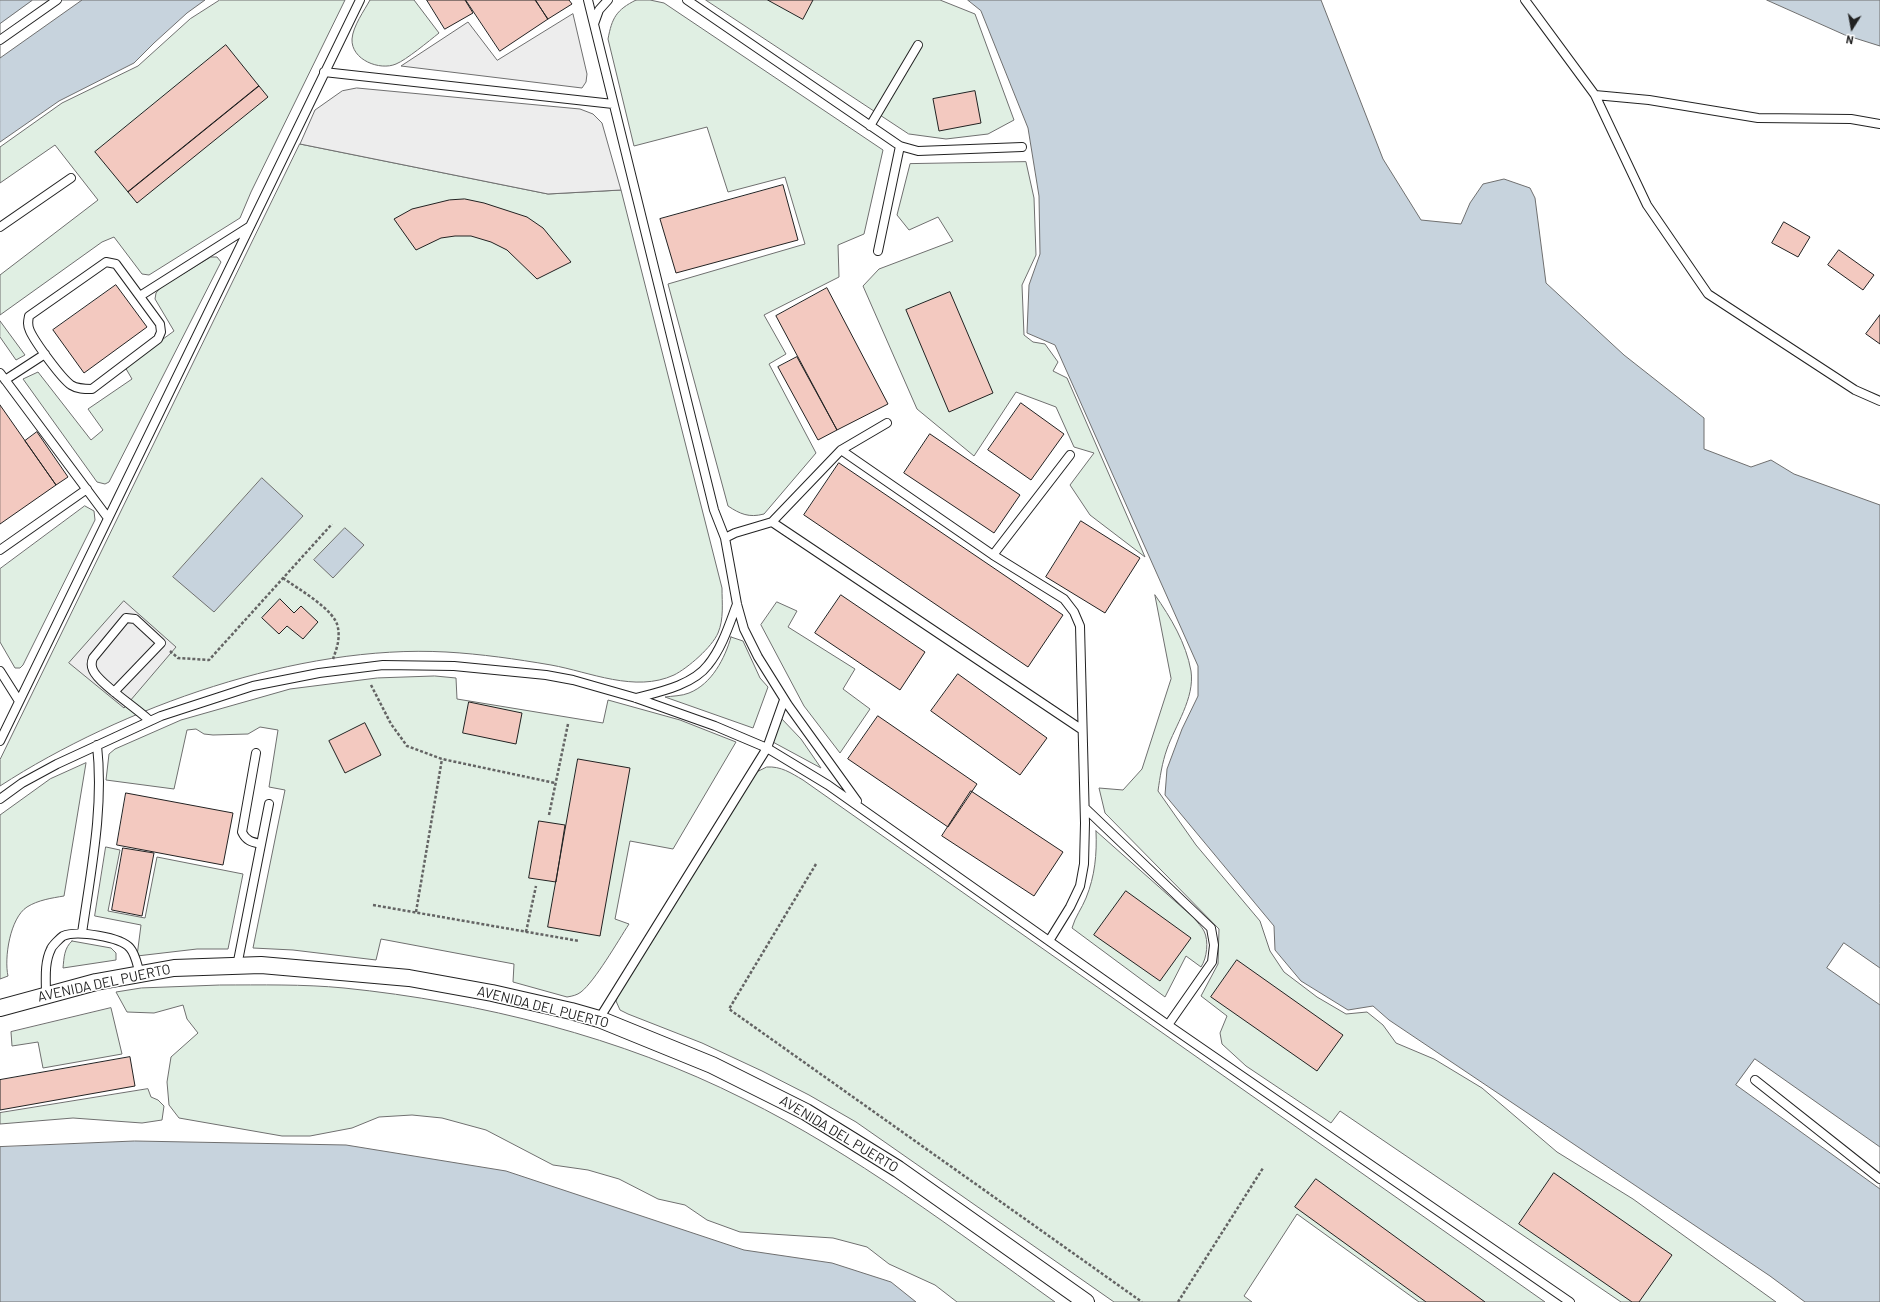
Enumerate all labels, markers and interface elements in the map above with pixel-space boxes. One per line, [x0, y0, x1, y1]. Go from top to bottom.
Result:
north arrow [1832, 8, 1872, 48]
text: N [1845, 33, 1854, 47]
street label: AVENIDA DEL PUERTO [36, 961, 172, 1005]
street label: AVENIDA DEL PUERTO [475, 982, 611, 1032]
street label: AVENIDA DEL PUERTO [777, 1092, 901, 1176]

